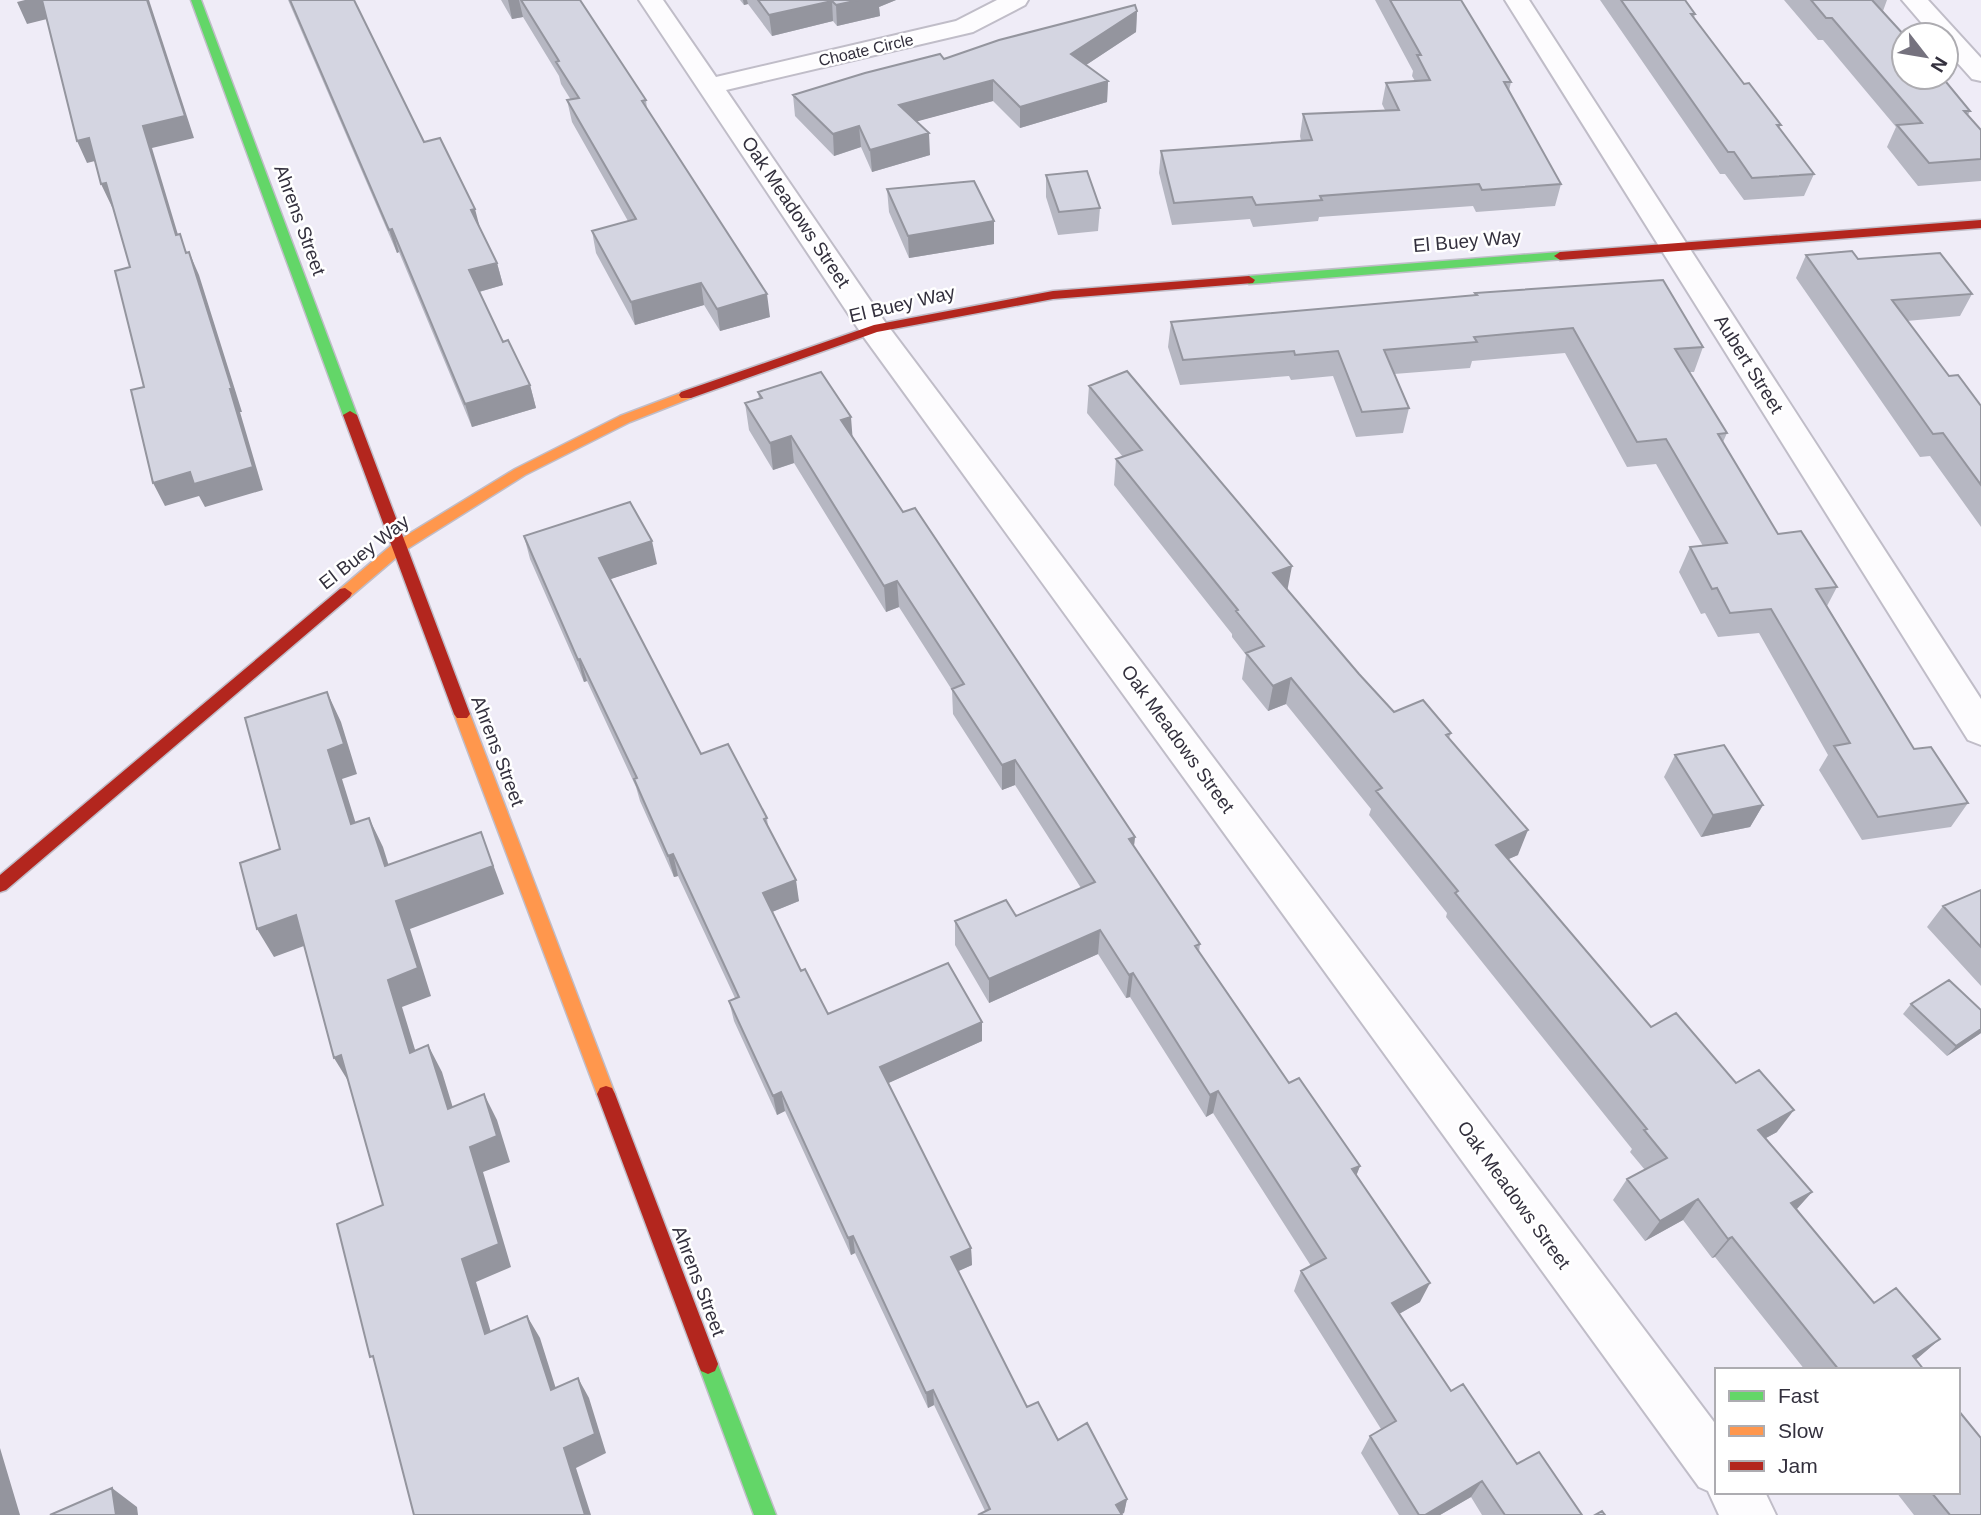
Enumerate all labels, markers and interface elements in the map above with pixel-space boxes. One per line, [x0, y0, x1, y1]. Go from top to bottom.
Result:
north arrow [1890, 21, 1960, 91]
street label: Choate Circle [817, 31, 915, 69]
text: N [1927, 53, 1952, 76]
street label: Oak Meadows Street [738, 133, 855, 292]
street label: Ahrens Street [270, 162, 330, 279]
street label: El Buey Way [1412, 226, 1522, 256]
street label: El Buey Way [847, 282, 957, 326]
street label: Aubert Street [1710, 311, 1788, 418]
street label: El Buey Way [315, 510, 413, 594]
street label: Oak Meadows Street [1117, 661, 1239, 818]
street label: Ahrens Street [467, 693, 529, 810]
street label: Oak Meadows Street [1453, 1117, 1575, 1274]
street label: Ahrens Street [668, 1223, 730, 1340]
legend [1715, 1368, 1960, 1494]
text: Fast [1778, 1384, 1819, 1407]
text: Slow [1778, 1419, 1824, 1442]
text: Jam [1778, 1454, 1818, 1477]

